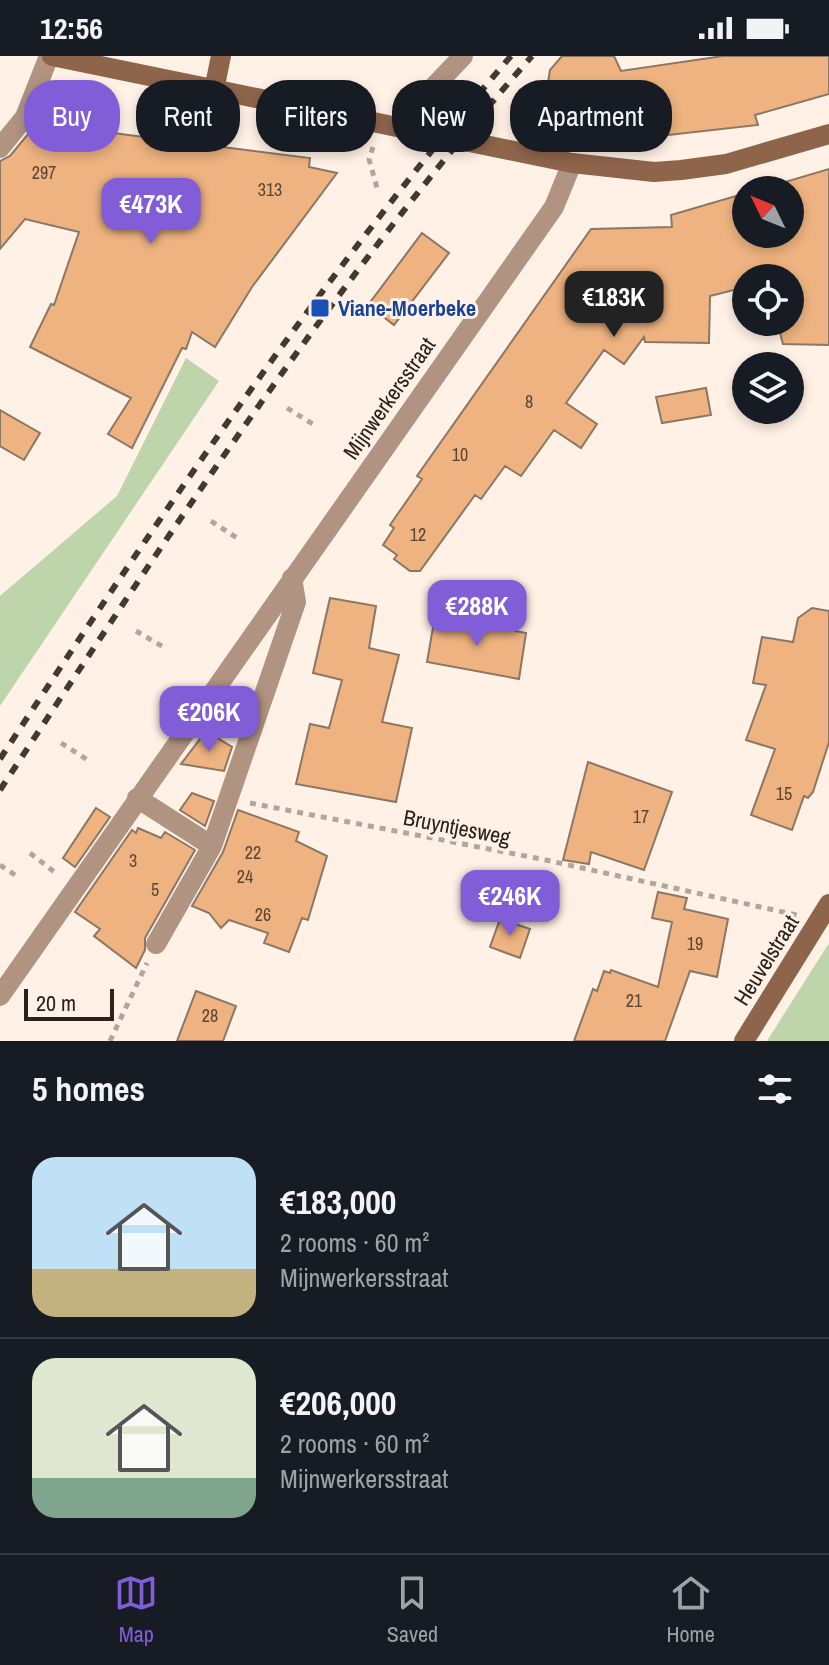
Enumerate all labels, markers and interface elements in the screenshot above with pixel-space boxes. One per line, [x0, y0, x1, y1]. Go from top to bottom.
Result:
text: 12:56 [40, 8, 103, 48]
chip: Buy [24, 80, 120, 152]
chip: Rent [136, 80, 240, 152]
chip: Filters [256, 80, 376, 152]
chip: New [392, 80, 494, 152]
chip: Apartment [510, 80, 672, 152]
house number: 297 [32, 160, 56, 185]
north arrow [732, 176, 804, 248]
map controls [732, 176, 804, 424]
house number: 313 [258, 177, 282, 202]
pin: €473K [95, 178, 207, 246]
text: €473K [120, 186, 182, 221]
button: locate [732, 264, 804, 336]
pin: €183K [558, 271, 670, 339]
text: €183K [583, 279, 645, 314]
place label: Viane-Moerbeke [338, 293, 476, 323]
marker: Viane-Moerbeke [309, 297, 331, 319]
street label: Mijnwerkersstraat [336, 331, 442, 465]
button: layers [732, 352, 804, 424]
house number: 8 [525, 389, 533, 414]
house number: 10 [452, 442, 468, 467]
house number: 12 [410, 522, 426, 547]
pin: €288K [421, 580, 533, 648]
text: €288K [446, 588, 508, 623]
pin: €206K [153, 686, 265, 754]
text: €206K [178, 694, 240, 729]
house number: 15 [776, 781, 792, 806]
street label: Bruyntjesweg [401, 802, 513, 852]
house number: 17 [633, 804, 649, 829]
house number: 22 [245, 840, 261, 865]
house number: 3 [129, 848, 137, 873]
house number: 24 [237, 864, 253, 889]
pin: €246K [454, 870, 566, 938]
house number: 5 [151, 877, 159, 902]
text: €246K [479, 878, 541, 913]
house number: 26 [255, 902, 271, 927]
street label: Heuvelstraat [726, 909, 806, 1011]
house number: 19 [687, 931, 703, 956]
scale bar [24, 985, 114, 1021]
text: 20 m [36, 988, 76, 1018]
house number: 21 [626, 988, 643, 1013]
house number: 28 [202, 1003, 218, 1028]
text: 5 homes [32, 1066, 145, 1112]
icon: filters [753, 1067, 797, 1111]
text: €183,000 [280, 1179, 396, 1225]
icon: home [96, 1189, 192, 1285]
text: 2 rooms · 60 m² [280, 1225, 429, 1260]
text: Mijnwerkersstraat [280, 1260, 448, 1295]
text: €206,000 [280, 1380, 396, 1426]
icon: home [96, 1390, 192, 1486]
text: 2 rooms · 60 m² [280, 1426, 429, 1461]
text: Mijnwerkersstraat [280, 1461, 448, 1496]
tab: Map [114, 1571, 158, 1649]
tab: Saved [387, 1571, 438, 1649]
tab: Home [667, 1571, 715, 1649]

